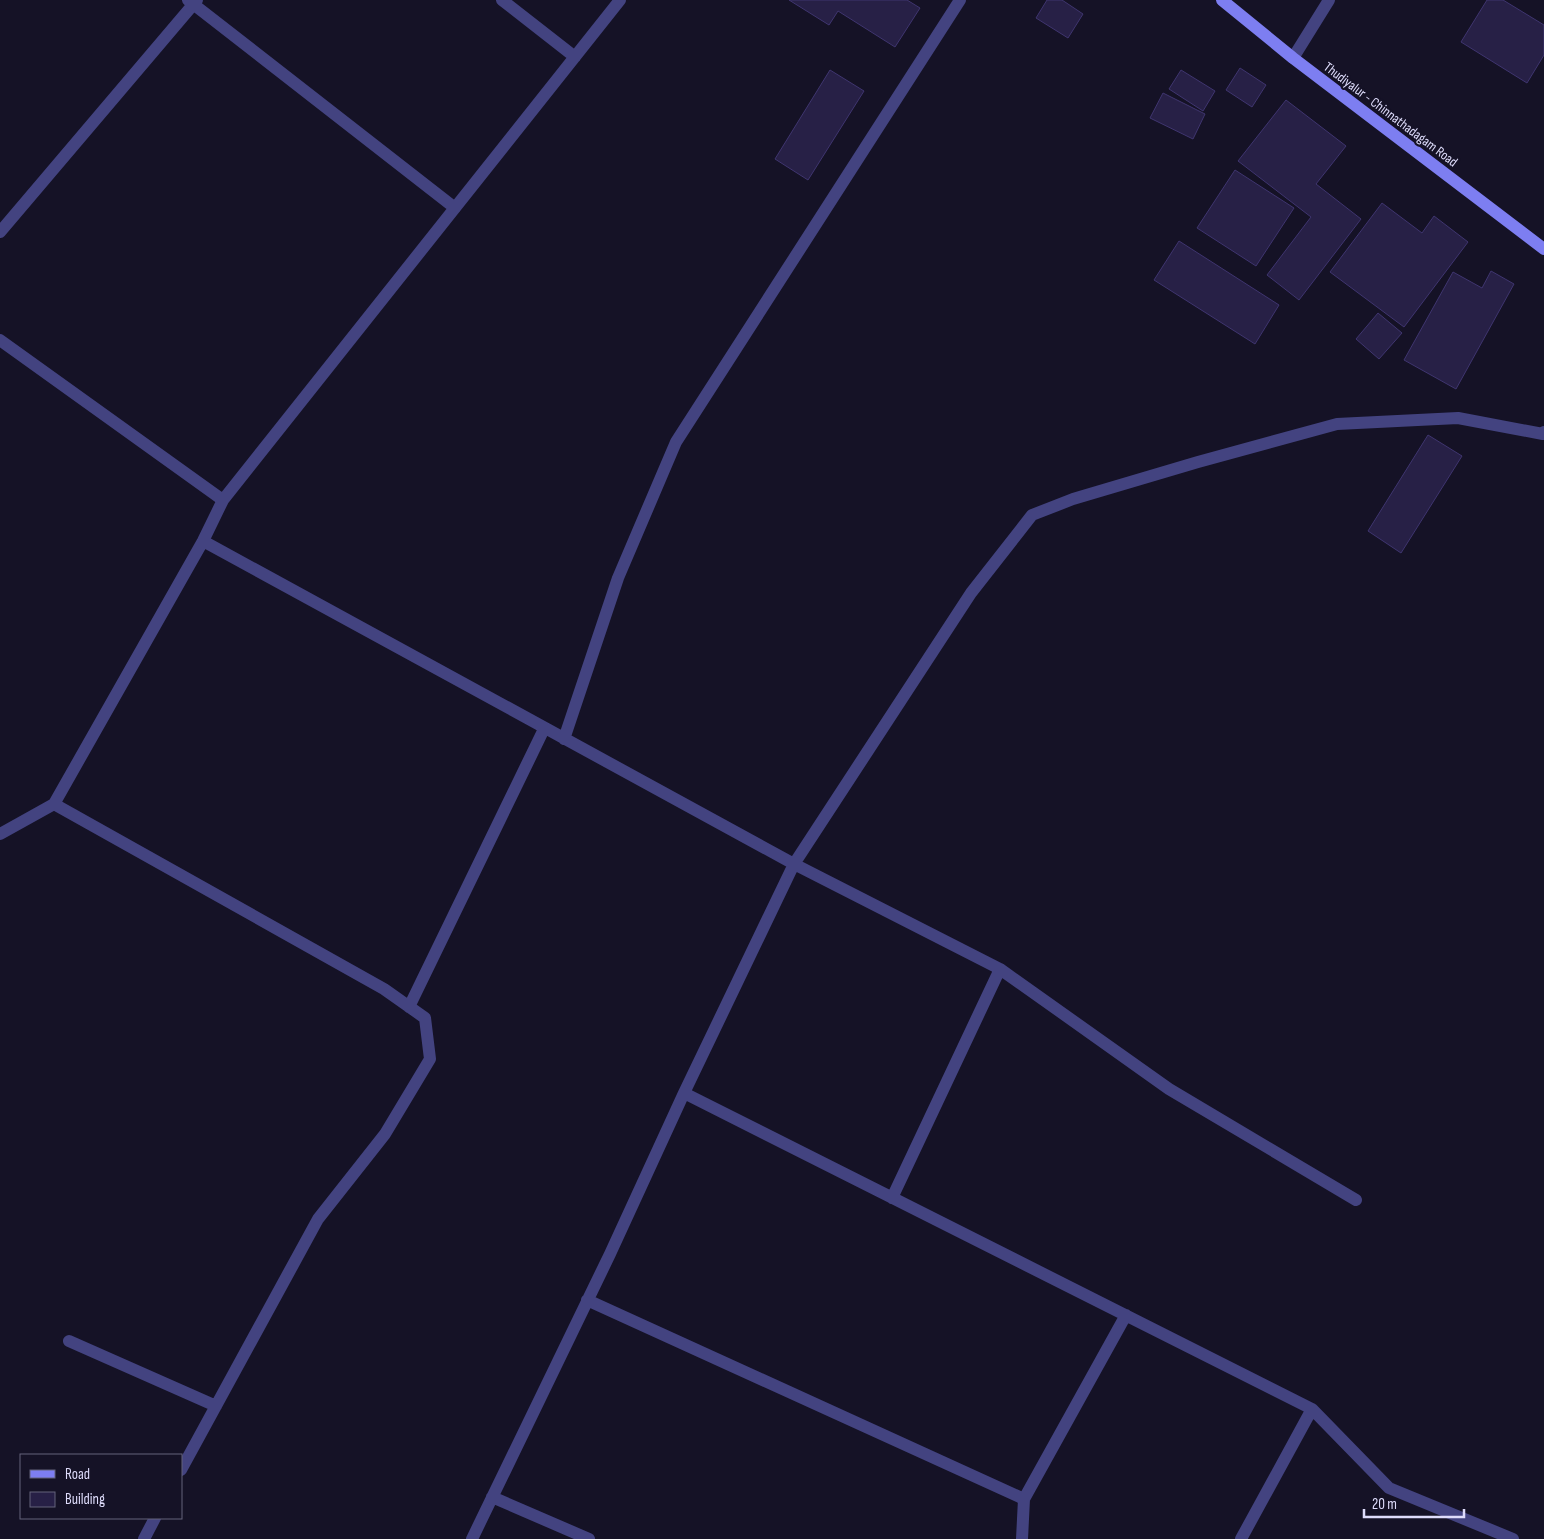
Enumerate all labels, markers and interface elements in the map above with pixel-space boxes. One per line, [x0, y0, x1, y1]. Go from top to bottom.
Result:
street label: Thudiyalur - Chinnathadagam Road [1320, 58, 1461, 170]
legend [20, 1454, 182, 1519]
text: Road [65, 1465, 90, 1484]
scale bar [1364, 1486, 1464, 1518]
text: Building [65, 1490, 105, 1509]
text: 20 m [1372, 1495, 1397, 1514]

